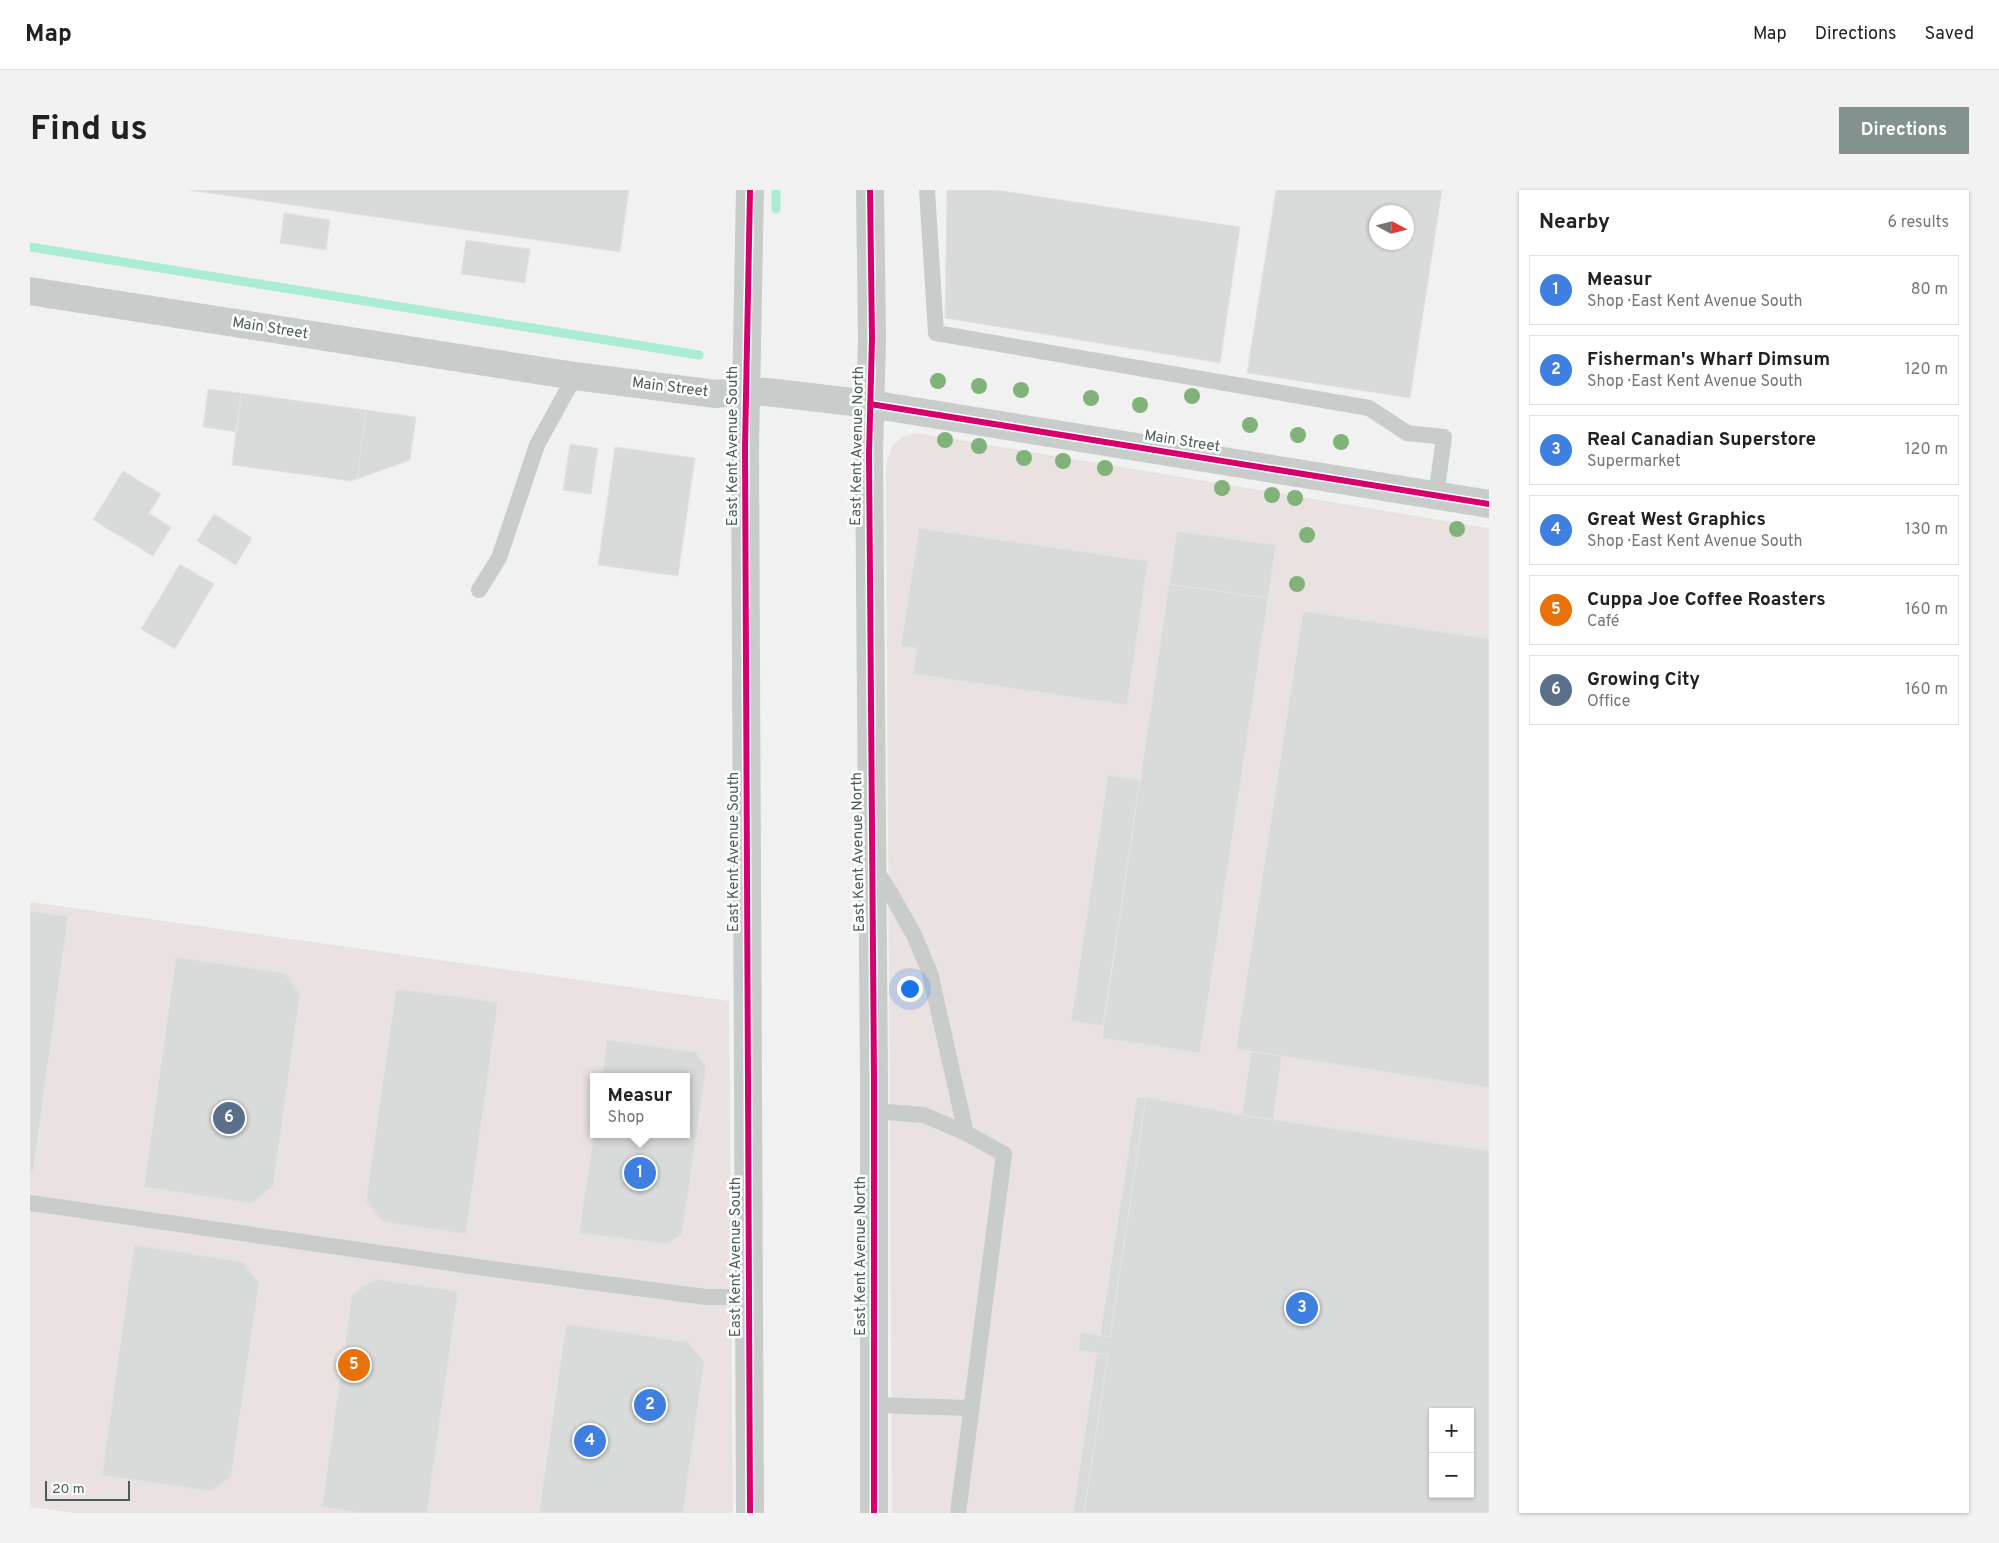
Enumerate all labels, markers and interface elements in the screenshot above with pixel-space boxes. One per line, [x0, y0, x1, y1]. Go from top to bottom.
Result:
text: Map [25, 20, 72, 50]
text: Map [1753, 23, 1787, 46]
text: Directions [1815, 23, 1897, 46]
text: Saved [1925, 23, 1974, 46]
button: Directions [1839, 107, 1969, 154]
text: Find us [30, 108, 148, 152]
north arrow [1369, 205, 1414, 250]
text: Nearby [1539, 209, 1610, 236]
text: 6 results [1887, 213, 1949, 233]
text: Measur [1587, 268, 1652, 292]
text: 1 [1553, 280, 1559, 300]
text: 80 m [1911, 280, 1948, 300]
text: Shop · East Kent Avenue South [1587, 292, 1802, 312]
street label: Main Street [231, 314, 309, 344]
text: Fisherman's Wharf Dimsum [1587, 348, 1830, 372]
text: 2 [1551, 360, 1561, 380]
text: 120 m [1905, 360, 1948, 380]
street label: East Kent Avenue South [724, 366, 743, 526]
street label: East Kent Avenue North [847, 366, 869, 526]
text: Shop · East Kent Avenue South [1587, 372, 1802, 392]
street label: Main Street [631, 374, 709, 402]
street label: Main Street [1143, 427, 1221, 457]
text: Real Canadian Superstore [1587, 428, 1816, 452]
text: 3 [1551, 440, 1561, 460]
text: 120 m [1905, 440, 1948, 460]
text: Supermarket [1587, 452, 1681, 472]
text: Great West Graphics [1587, 508, 1766, 532]
text: 4 [1551, 520, 1561, 540]
text: 130 m [1905, 520, 1948, 540]
text: Shop · East Kent Avenue South [1587, 532, 1802, 552]
text: Cuppa Joe Coffee Roasters [1587, 588, 1826, 612]
text: 5 [1551, 600, 1561, 620]
text: 160 m [1905, 600, 1948, 620]
text: Café [1587, 612, 1619, 632]
text: Growing City [1587, 668, 1700, 692]
text: 6 [1551, 680, 1561, 700]
text: 160 m [1905, 680, 1948, 700]
text: Office [1587, 692, 1630, 712]
street label: East Kent Avenue South [725, 772, 744, 932]
street label: East Kent Avenue North [848, 772, 870, 932]
your location [897, 976, 923, 1002]
popup [590, 1073, 690, 1138]
text: Measur [608, 1084, 672, 1108]
pin: 6 [213, 1099, 245, 1137]
text: Shop [608, 1108, 644, 1128]
pin: 1 [624, 1154, 656, 1192]
street label: East Kent Avenue North [852, 1176, 871, 1336]
street label: East Kent Avenue South [727, 1177, 746, 1337]
pin: 3 [1286, 1289, 1318, 1327]
pin: 5 [338, 1346, 370, 1384]
pin: 2 [634, 1386, 666, 1424]
map controls [1429, 1408, 1474, 1498]
button: + [1429, 1408, 1474, 1453]
pin: 4 [574, 1422, 606, 1460]
button: − [1429, 1453, 1474, 1498]
scale bar [45, 1478, 130, 1501]
text: 20 m [52, 1481, 85, 1498]

